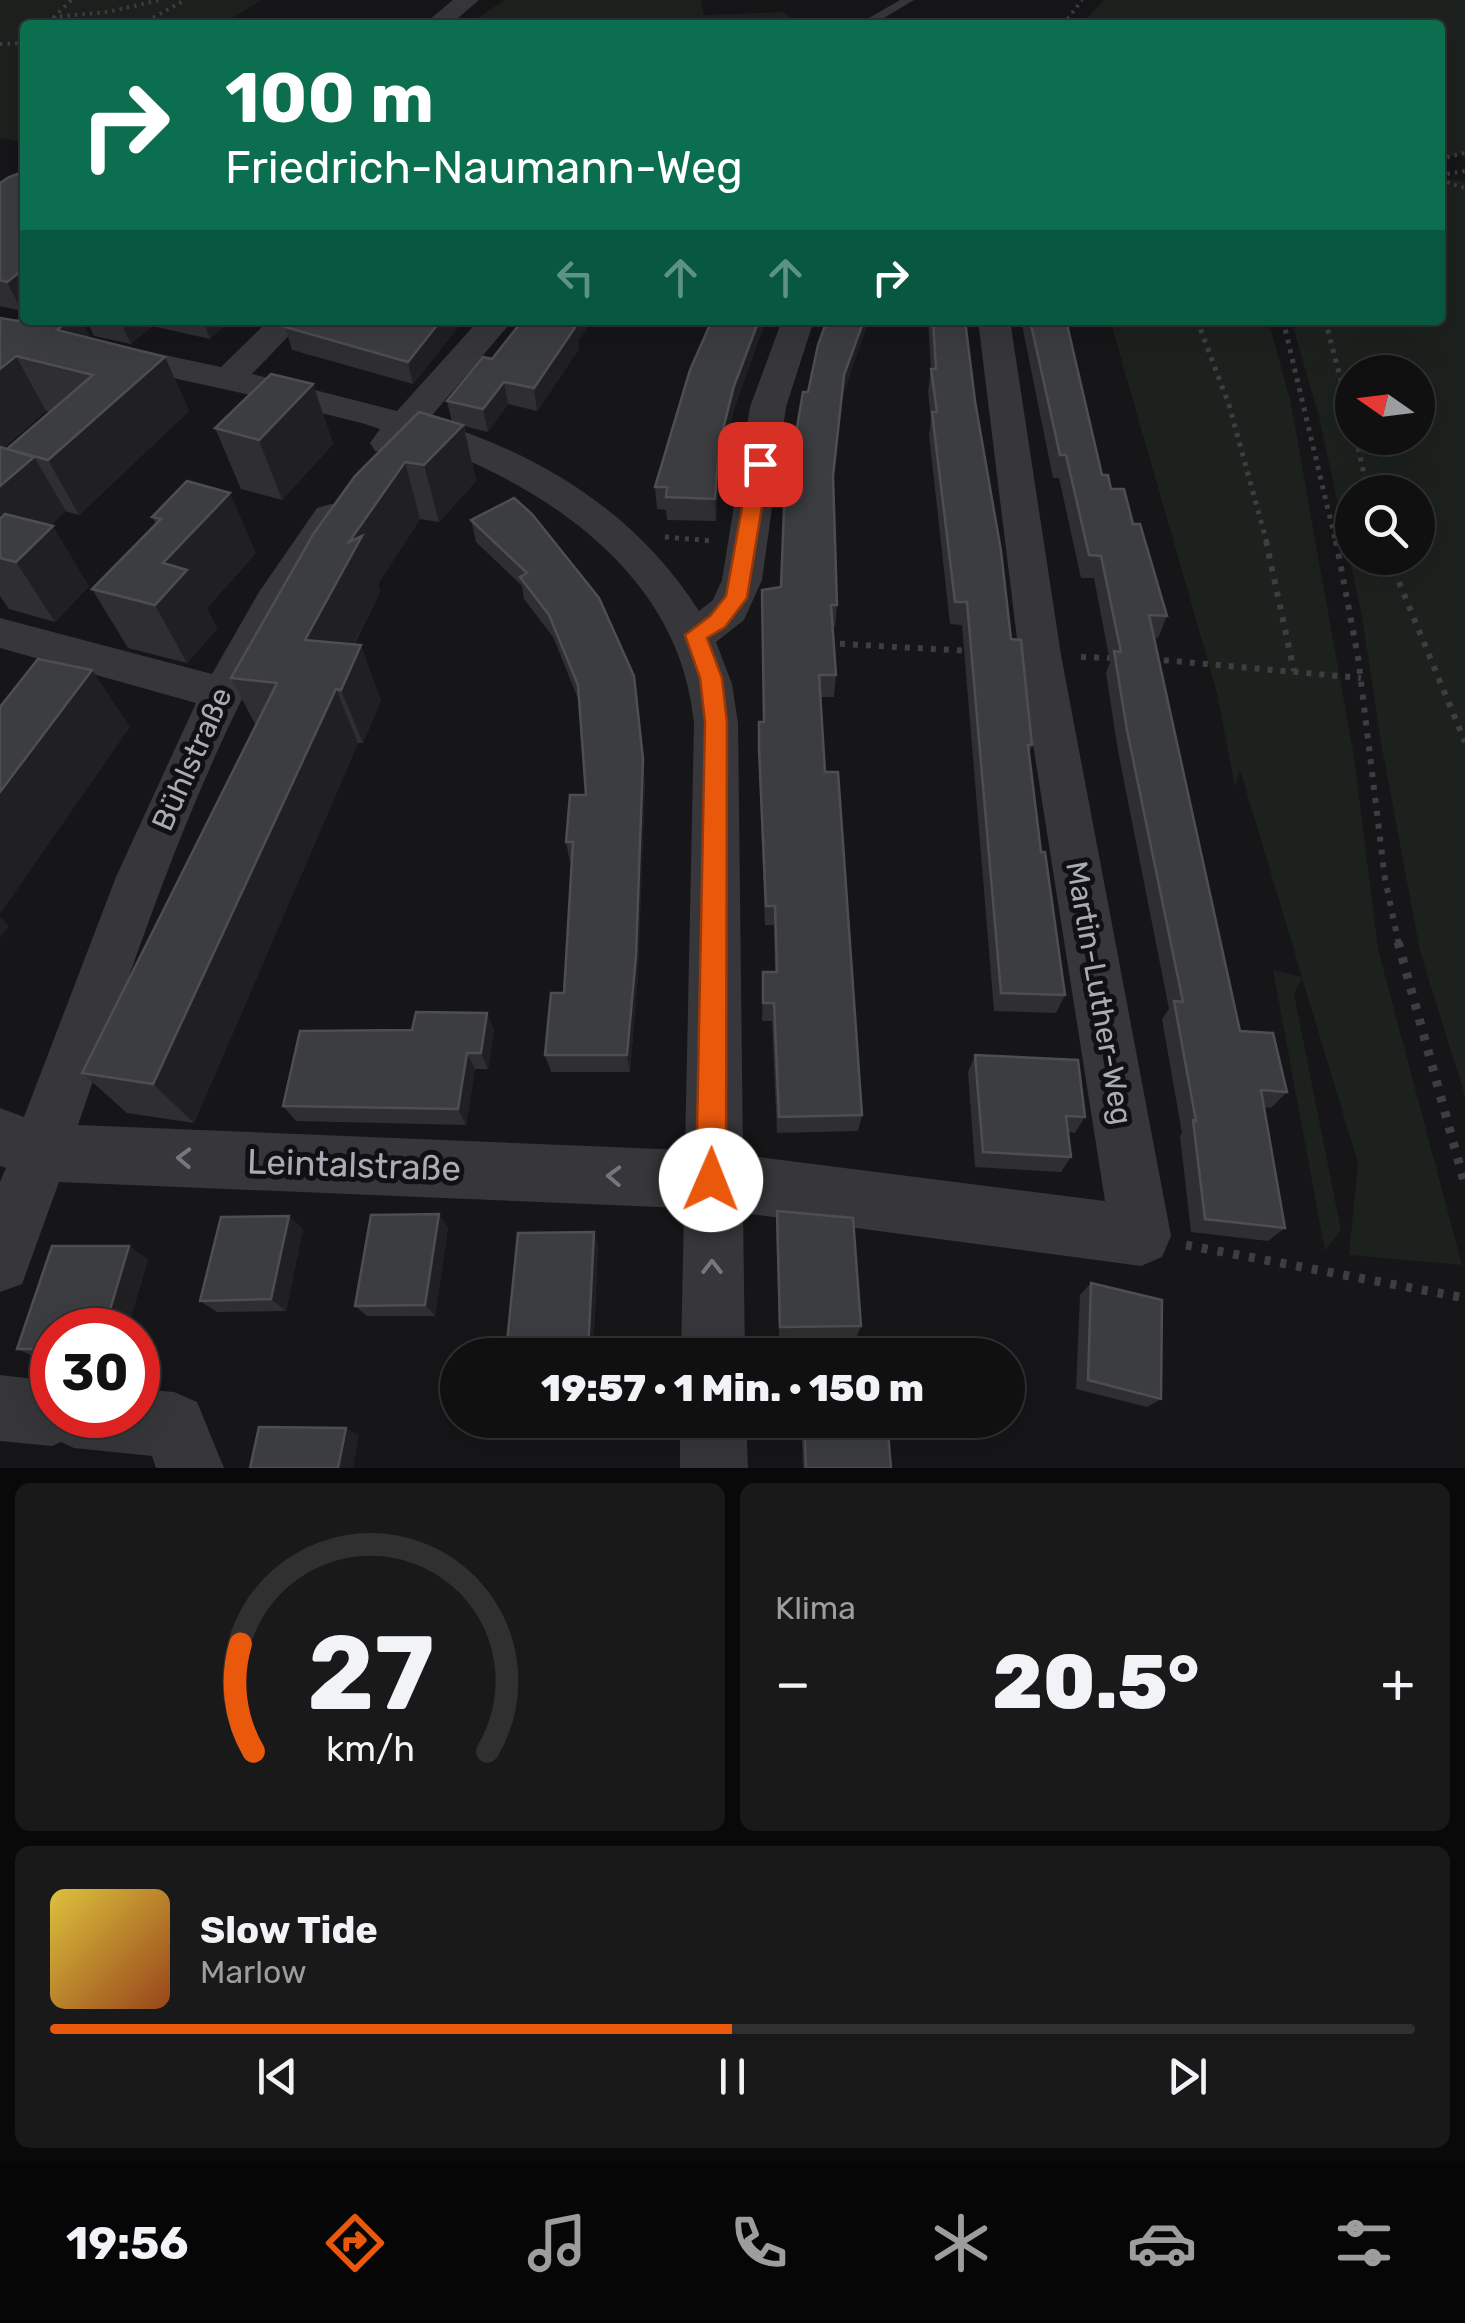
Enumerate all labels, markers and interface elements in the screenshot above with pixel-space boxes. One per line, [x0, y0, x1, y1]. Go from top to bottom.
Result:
text: 100 m [225, 57, 434, 140]
icon: right [60, 60, 190, 190]
text: Friedrich-Naumann-Weg [225, 141, 743, 194]
icon: left [548, 250, 603, 305]
icon: ahead [653, 250, 708, 305]
icon: ahead [758, 250, 813, 305]
icon: right [863, 250, 918, 305]
north arrow [1335, 355, 1435, 455]
map controls [1335, 355, 1435, 575]
pin [718, 422, 803, 507]
icon: arrive [733, 437, 788, 492]
button: search [1335, 475, 1435, 575]
street label: Bühlstraße [144, 682, 240, 836]
street label: Martin-Luther-Weg [1058, 859, 1140, 1127]
position arrow [659, 1128, 763, 1232]
street label: Leintalstraße [246, 1140, 462, 1190]
one-way arrow [176, 1148, 192, 1169]
one-way arrow [605, 1165, 621, 1186]
one-way arrow [701, 1259, 723, 1274]
speed limit sign: 30 [30, 1308, 160, 1438]
text: 19:57 · 1 Min. · 150 m [541, 1365, 924, 1411]
text: Klima [775, 1589, 856, 1627]
text: 27 [306, 1612, 434, 1735]
text: 20.5° [992, 1638, 1199, 1727]
text: − [775, 1651, 811, 1716]
text: + [1381, 1651, 1415, 1716]
text: km/h [325, 1728, 415, 1770]
text: Slow Tide [200, 1907, 378, 1953]
text: Marlow [200, 1953, 307, 1991]
icon: previous [250, 2049, 305, 2104]
icon: pause [705, 2049, 760, 2104]
icon: next [1160, 2049, 1215, 2104]
icon: directions [320, 2208, 390, 2278]
icon: music [522, 2208, 592, 2278]
icon: phone [724, 2208, 794, 2278]
icon: climate [926, 2208, 996, 2278]
icon: car [1127, 2208, 1197, 2278]
icon: filters [1329, 2208, 1399, 2278]
text: 19:56 [66, 2217, 189, 2270]

